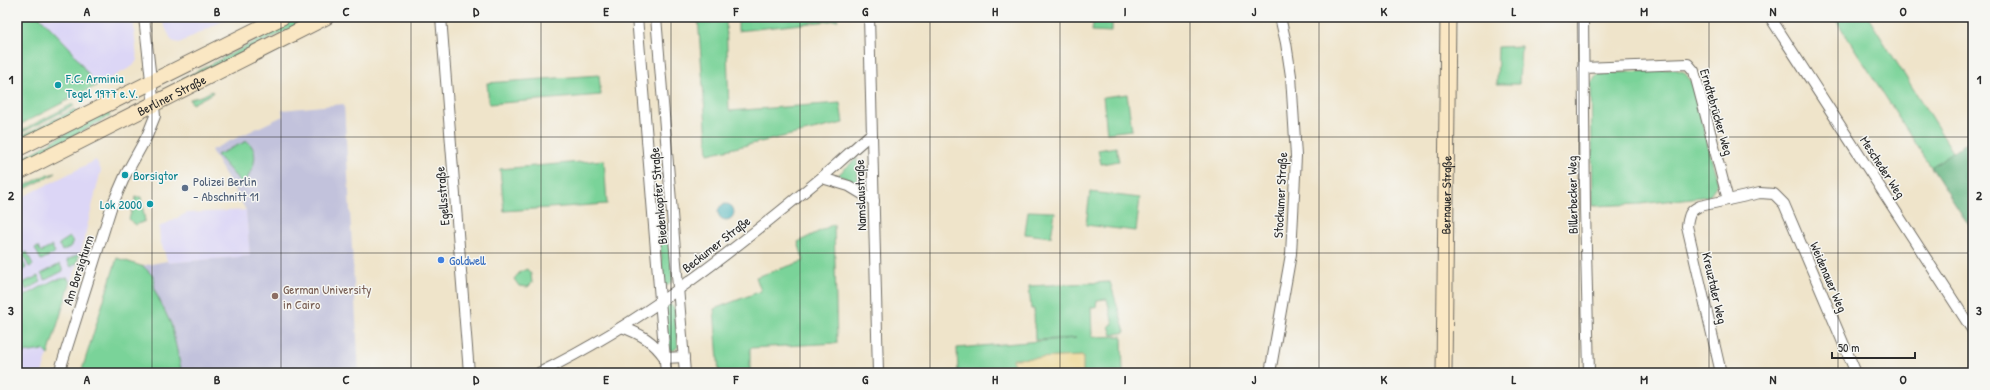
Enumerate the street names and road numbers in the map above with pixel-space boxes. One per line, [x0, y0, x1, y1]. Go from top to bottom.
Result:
street label: Erndtebrücker Weg [1696, 67, 1738, 158]
street label: Berliner Straße [134, 70, 209, 120]
street label: Mescheder Weg [1856, 132, 1910, 202]
street label: Biedenkopfer Straße [645, 147, 671, 245]
street label: Stockumer Straße [1269, 152, 1291, 238]
street label: Bernauer Straße [1437, 155, 1455, 235]
street label: Billerbecker Weg [1562, 155, 1582, 234]
street label: Namslaustraße [850, 159, 870, 231]
street label: Egellsstraße [430, 166, 454, 226]
street label: Beckumer Straße [678, 212, 754, 276]
street label: Am Borsigturm [58, 233, 98, 307]
street label: Weidenauer Weg [1806, 239, 1852, 315]
street label: Kreuztaler Weg [1698, 250, 1732, 326]

